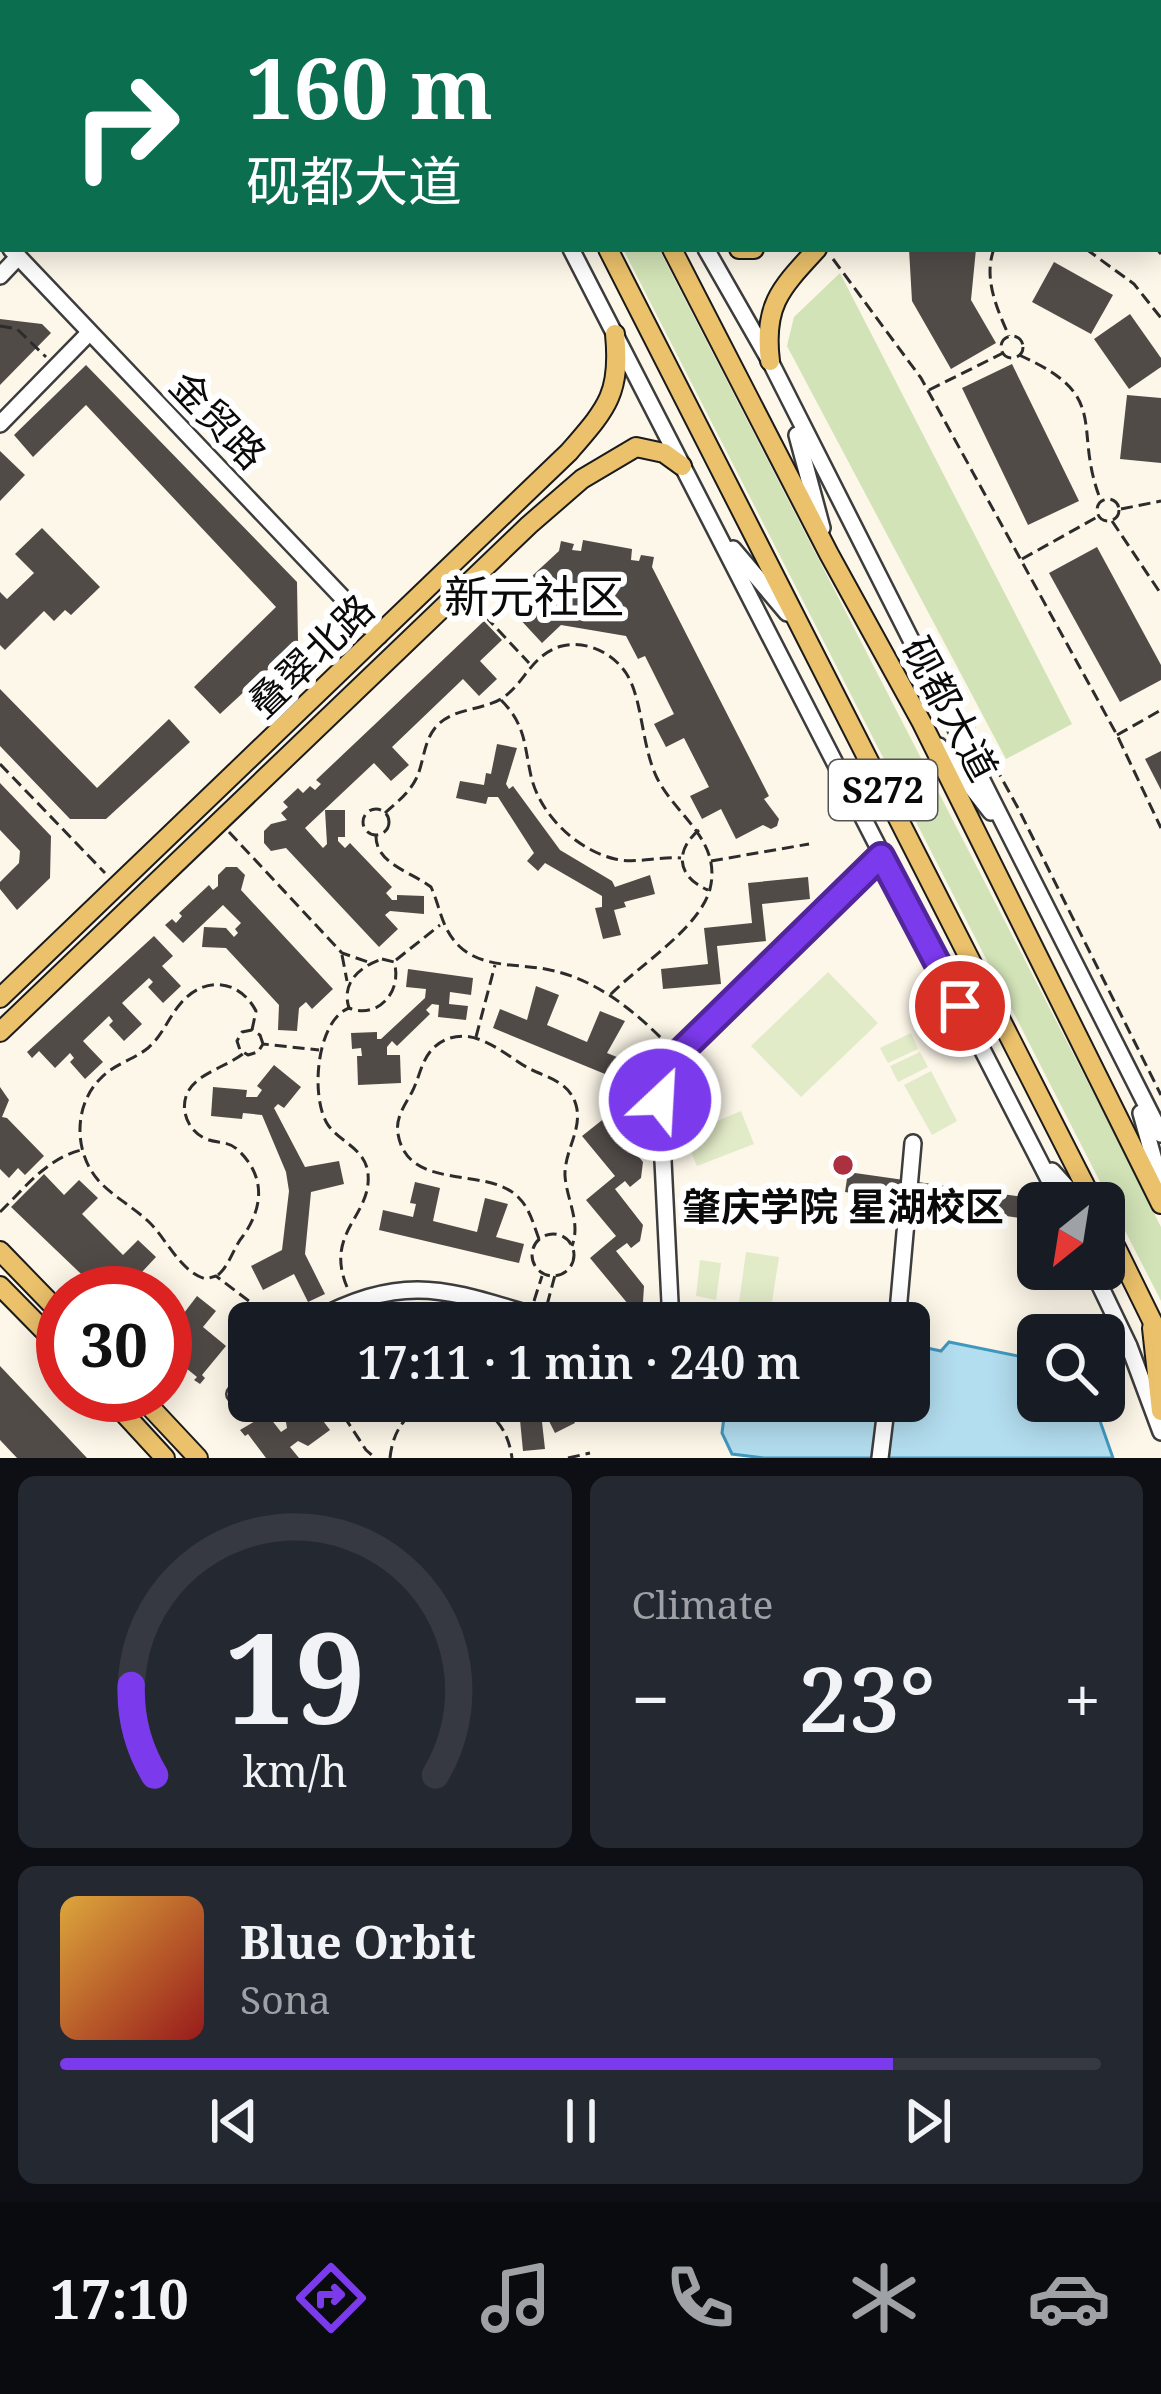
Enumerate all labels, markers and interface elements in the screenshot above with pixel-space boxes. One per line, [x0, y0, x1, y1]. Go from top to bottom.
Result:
text: 160 m [246, 29, 493, 144]
icon: right [48, 48, 204, 204]
text: 砚都大道 [246, 143, 462, 217]
street label: 金贸路 [159, 358, 279, 479]
district label: 新元社区 [444, 565, 624, 626]
street label: 叠翠北路 [235, 582, 384, 728]
street label: 砚都大道 [891, 627, 1011, 790]
road number: S272 [829, 760, 937, 820]
pin [909, 955, 1011, 1057]
icon: arrive [927, 973, 993, 1039]
position arrow [597, 1037, 723, 1163]
marker: 肇庆学院 星湖校区 [830, 1152, 856, 1178]
place label: 肇庆学院 星湖校区 [682, 1179, 1004, 1232]
north arrow [1017, 1182, 1125, 1290]
map controls [1017, 1182, 1125, 1422]
speed limit sign: 30 [36, 1266, 192, 1422]
button: search [1017, 1314, 1125, 1422]
text: 17:11 · 1 min · 240 m [357, 1331, 801, 1392]
text: Climate [632, 1577, 773, 1630]
text: 19 [224, 1591, 365, 1761]
text: 23° [798, 1636, 936, 1758]
text: − [632, 1653, 670, 1743]
text: + [1064, 1653, 1101, 1743]
text: km/h [242, 1741, 347, 1800]
text: Blue Orbit [240, 1911, 476, 1972]
text: Sona [240, 1972, 331, 2025]
icon: previous [201, 2088, 267, 2154]
icon: pause [548, 2088, 614, 2154]
icon: next [895, 2088, 961, 2154]
icon: directions [289, 2256, 373, 2340]
icon: music [474, 2256, 558, 2340]
icon: phone [658, 2256, 742, 2340]
icon: climate [842, 2256, 926, 2340]
icon: car [1027, 2256, 1111, 2340]
text: 17:10 [50, 2261, 189, 2335]

